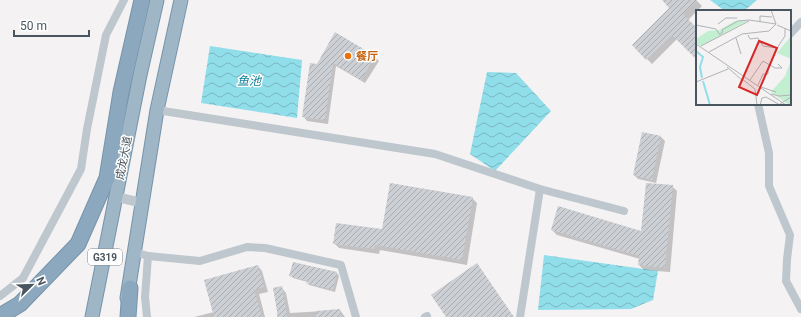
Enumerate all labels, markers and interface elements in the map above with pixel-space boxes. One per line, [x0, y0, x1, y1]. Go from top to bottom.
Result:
inset map [696, 10, 791, 105]
scale bar [14, 12, 89, 38]
text: 50 m [20, 19, 47, 33]
place label: 餐厅 [356, 50, 378, 63]
marker: 餐厅 [343, 51, 353, 61]
water label: 鱼池 [237, 74, 262, 88]
street label: 成龙大道 [113, 135, 135, 181]
road number: G319 [88, 249, 122, 265]
north arrow [12, 265, 52, 305]
text: N [33, 275, 48, 288]

